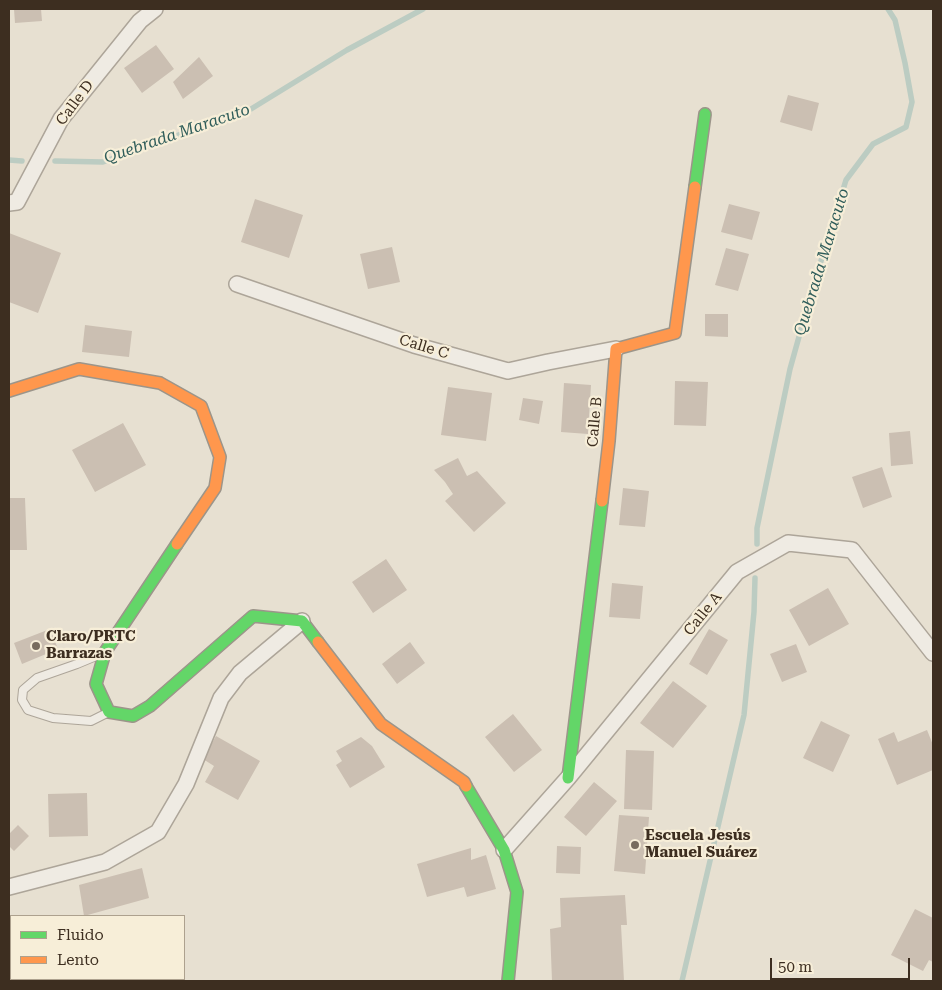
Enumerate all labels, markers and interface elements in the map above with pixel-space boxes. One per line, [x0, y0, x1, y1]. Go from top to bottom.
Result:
street label: Calle D [52, 77, 98, 129]
water label: Quebrada Maracuto [102, 100, 252, 168]
water label: Quebrada Maracuto [790, 186, 854, 338]
street label: Calle C [397, 331, 451, 363]
street label: Calle B [584, 396, 606, 448]
street label: Calle A [680, 589, 726, 639]
place label: Claro/PRTC Barrazas [46, 628, 135, 663]
marker: Claro/PRTC Barrazas [30, 640, 42, 652]
place label: Escuela Jesús Manuel Suárez [645, 827, 757, 862]
marker: Escuela Jesús Manuel Suárez [629, 839, 641, 851]
legend [10, 915, 185, 980]
text: Fluido [57, 926, 104, 944]
scale bar [772, 948, 912, 980]
text: Lento [57, 951, 99, 969]
text: 50 m [778, 958, 812, 976]

